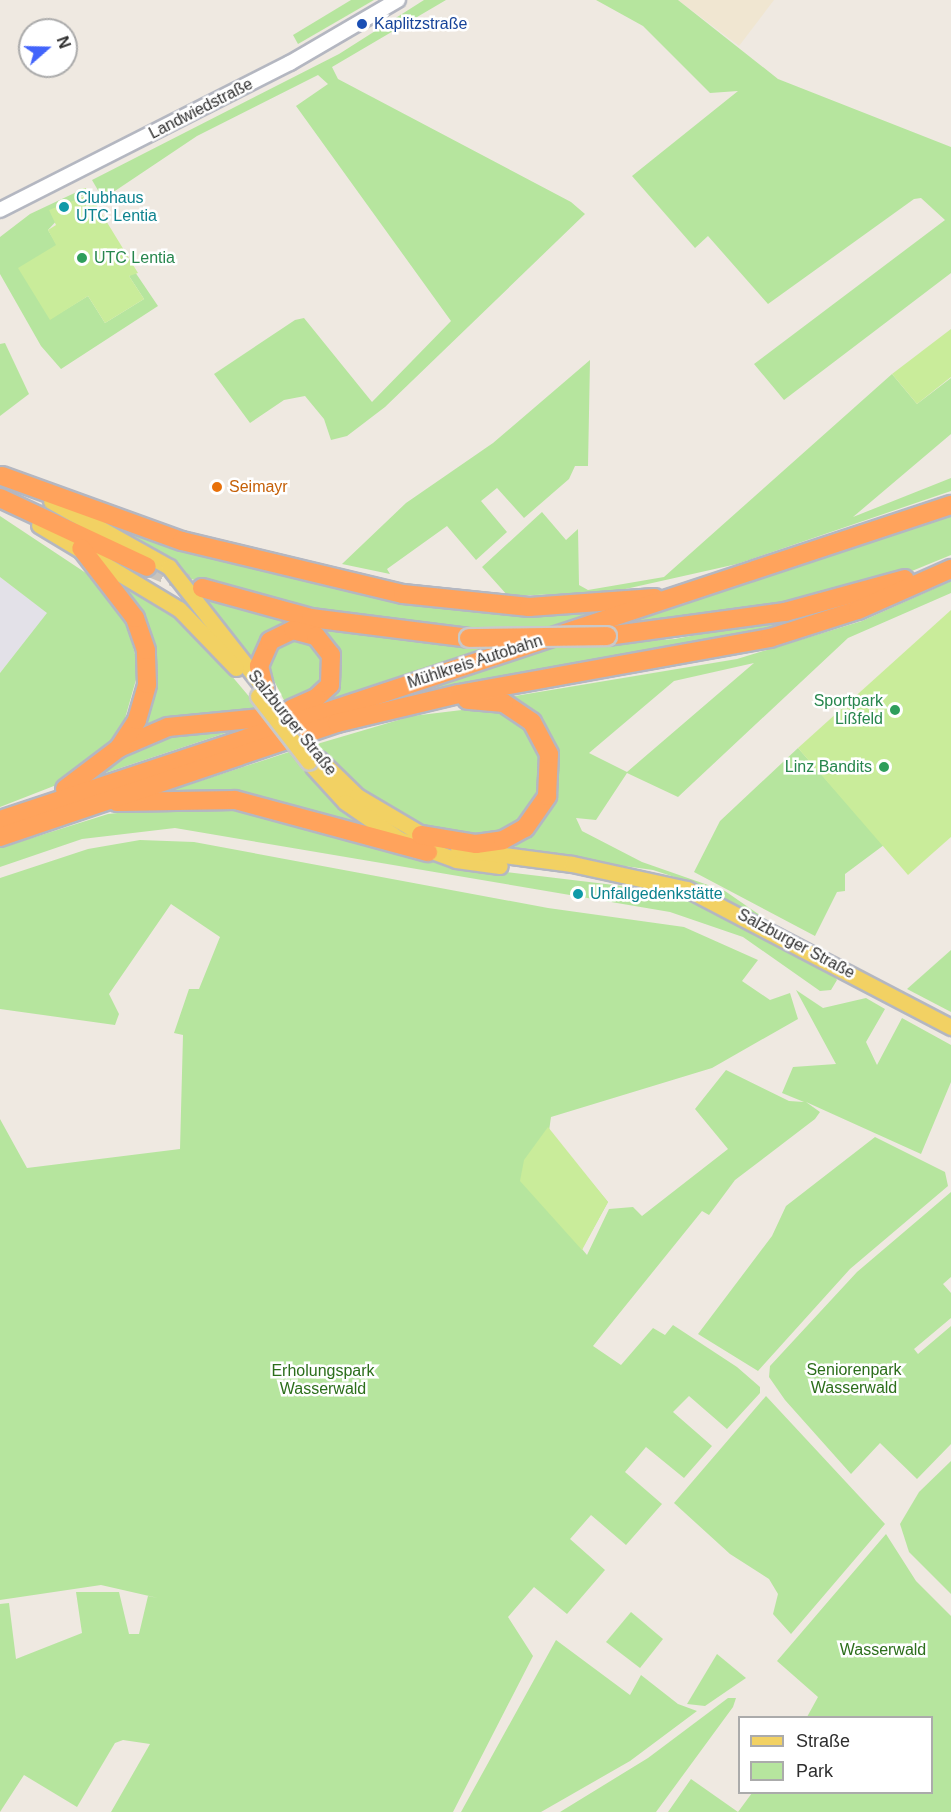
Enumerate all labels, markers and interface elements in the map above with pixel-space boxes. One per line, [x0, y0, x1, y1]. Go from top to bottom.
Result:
place label: Kaplitzstraße [374, 14, 467, 34]
marker: Kaplitzstraße [355, 17, 369, 31]
north arrow [18, 18, 78, 78]
text: N [54, 34, 73, 51]
street label: Landwiedstraße [146, 75, 256, 143]
place label: Clubhaus UTC Lentia [76, 188, 157, 226]
marker: Clubhaus UTC Lentia [57, 200, 71, 214]
place label: UTC Lentia [94, 248, 175, 268]
marker: UTC Lentia [75, 251, 89, 265]
place label: Seimayr [229, 477, 288, 497]
marker: Seimayr [210, 480, 224, 494]
street label: Mühlkreis Autobahn [405, 631, 545, 693]
street label: Salzburger Straße [244, 667, 340, 779]
place label: Sportpark Lißfeld [814, 691, 883, 729]
marker: Sportpark Lißfeld [888, 703, 902, 717]
place label: Linz Bandits [785, 757, 872, 777]
marker: Linz Bandits [877, 760, 891, 774]
place label: Unfallgedenkstätte [590, 884, 723, 904]
marker: Unfallgedenkstätte [571, 887, 585, 901]
street label: Salzburger Straße [734, 905, 858, 983]
park label: Seniorenpark Wasserwald [806, 1360, 902, 1398]
park label: Erholungspark Wasserwald [271, 1361, 375, 1399]
park label: Wasserwald [840, 1640, 926, 1660]
legend [738, 1716, 933, 1794]
text: Straße [796, 1731, 850, 1751]
text: Park [796, 1761, 833, 1781]

